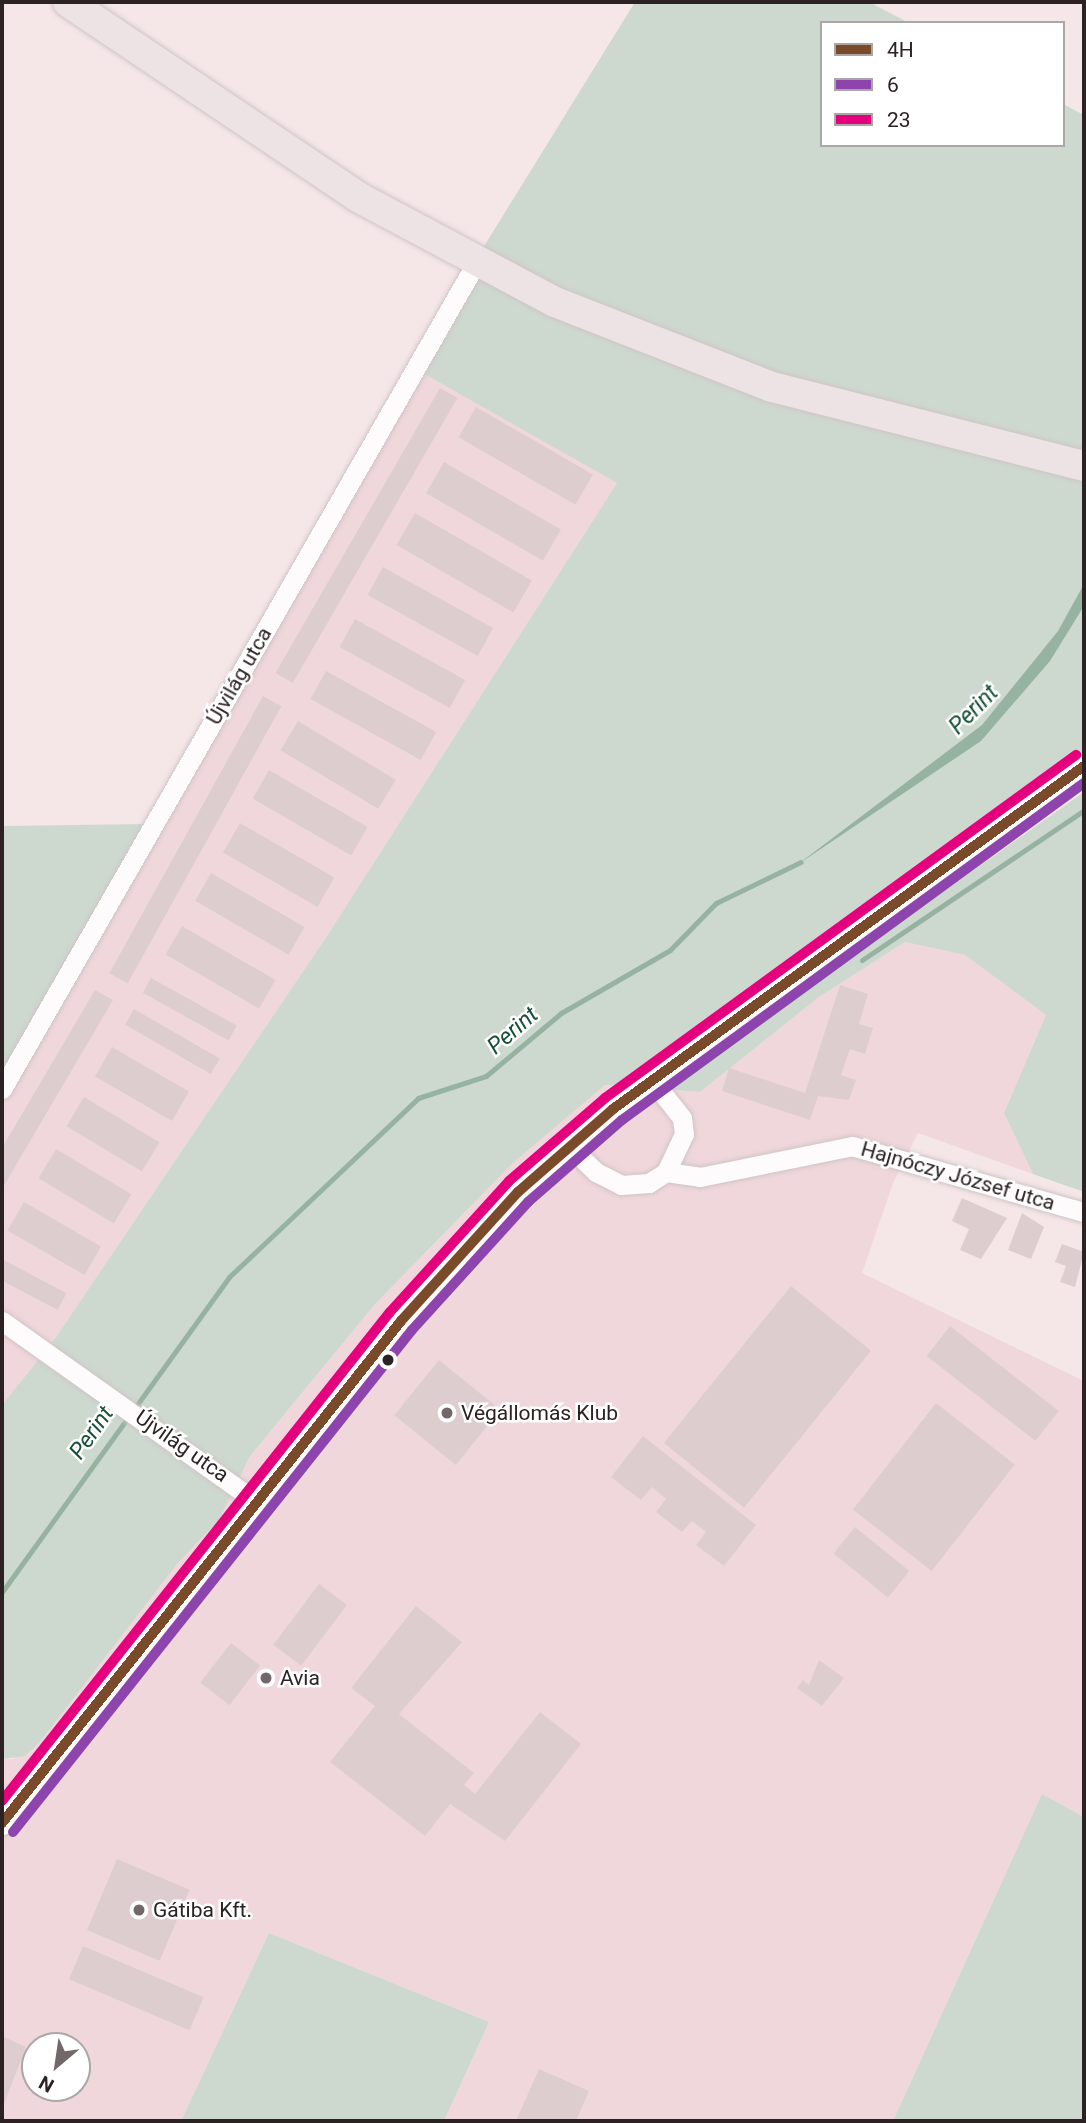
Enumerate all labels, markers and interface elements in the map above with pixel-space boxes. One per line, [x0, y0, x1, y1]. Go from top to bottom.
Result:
legend [820, 21, 1065, 147]
text: 4H [887, 38, 914, 62]
text: 6 [887, 73, 899, 97]
text: 23 [887, 108, 911, 132]
street label: Újvilág utca [201, 623, 277, 729]
water label: Perint [944, 680, 1004, 740]
water label: Perint [482, 1001, 544, 1061]
street label: Hajnóczy József utca [858, 1136, 1058, 1216]
unlabelled marker [381, 1353, 395, 1367]
place label: Végállomás Klub [461, 1400, 618, 1426]
water label: Perint [64, 1401, 120, 1465]
street label: Újvilág utca [130, 1405, 234, 1487]
marker: Végállomás Klub [439, 1405, 455, 1421]
place label: Avia [280, 1665, 320, 1691]
marker: Avia [258, 1670, 274, 1686]
place label: Gátiba Kft. [153, 1897, 252, 1923]
marker: Gátiba Kft. [131, 1902, 147, 1918]
north arrow [21, 2032, 91, 2102]
text: N [35, 2071, 58, 2097]

